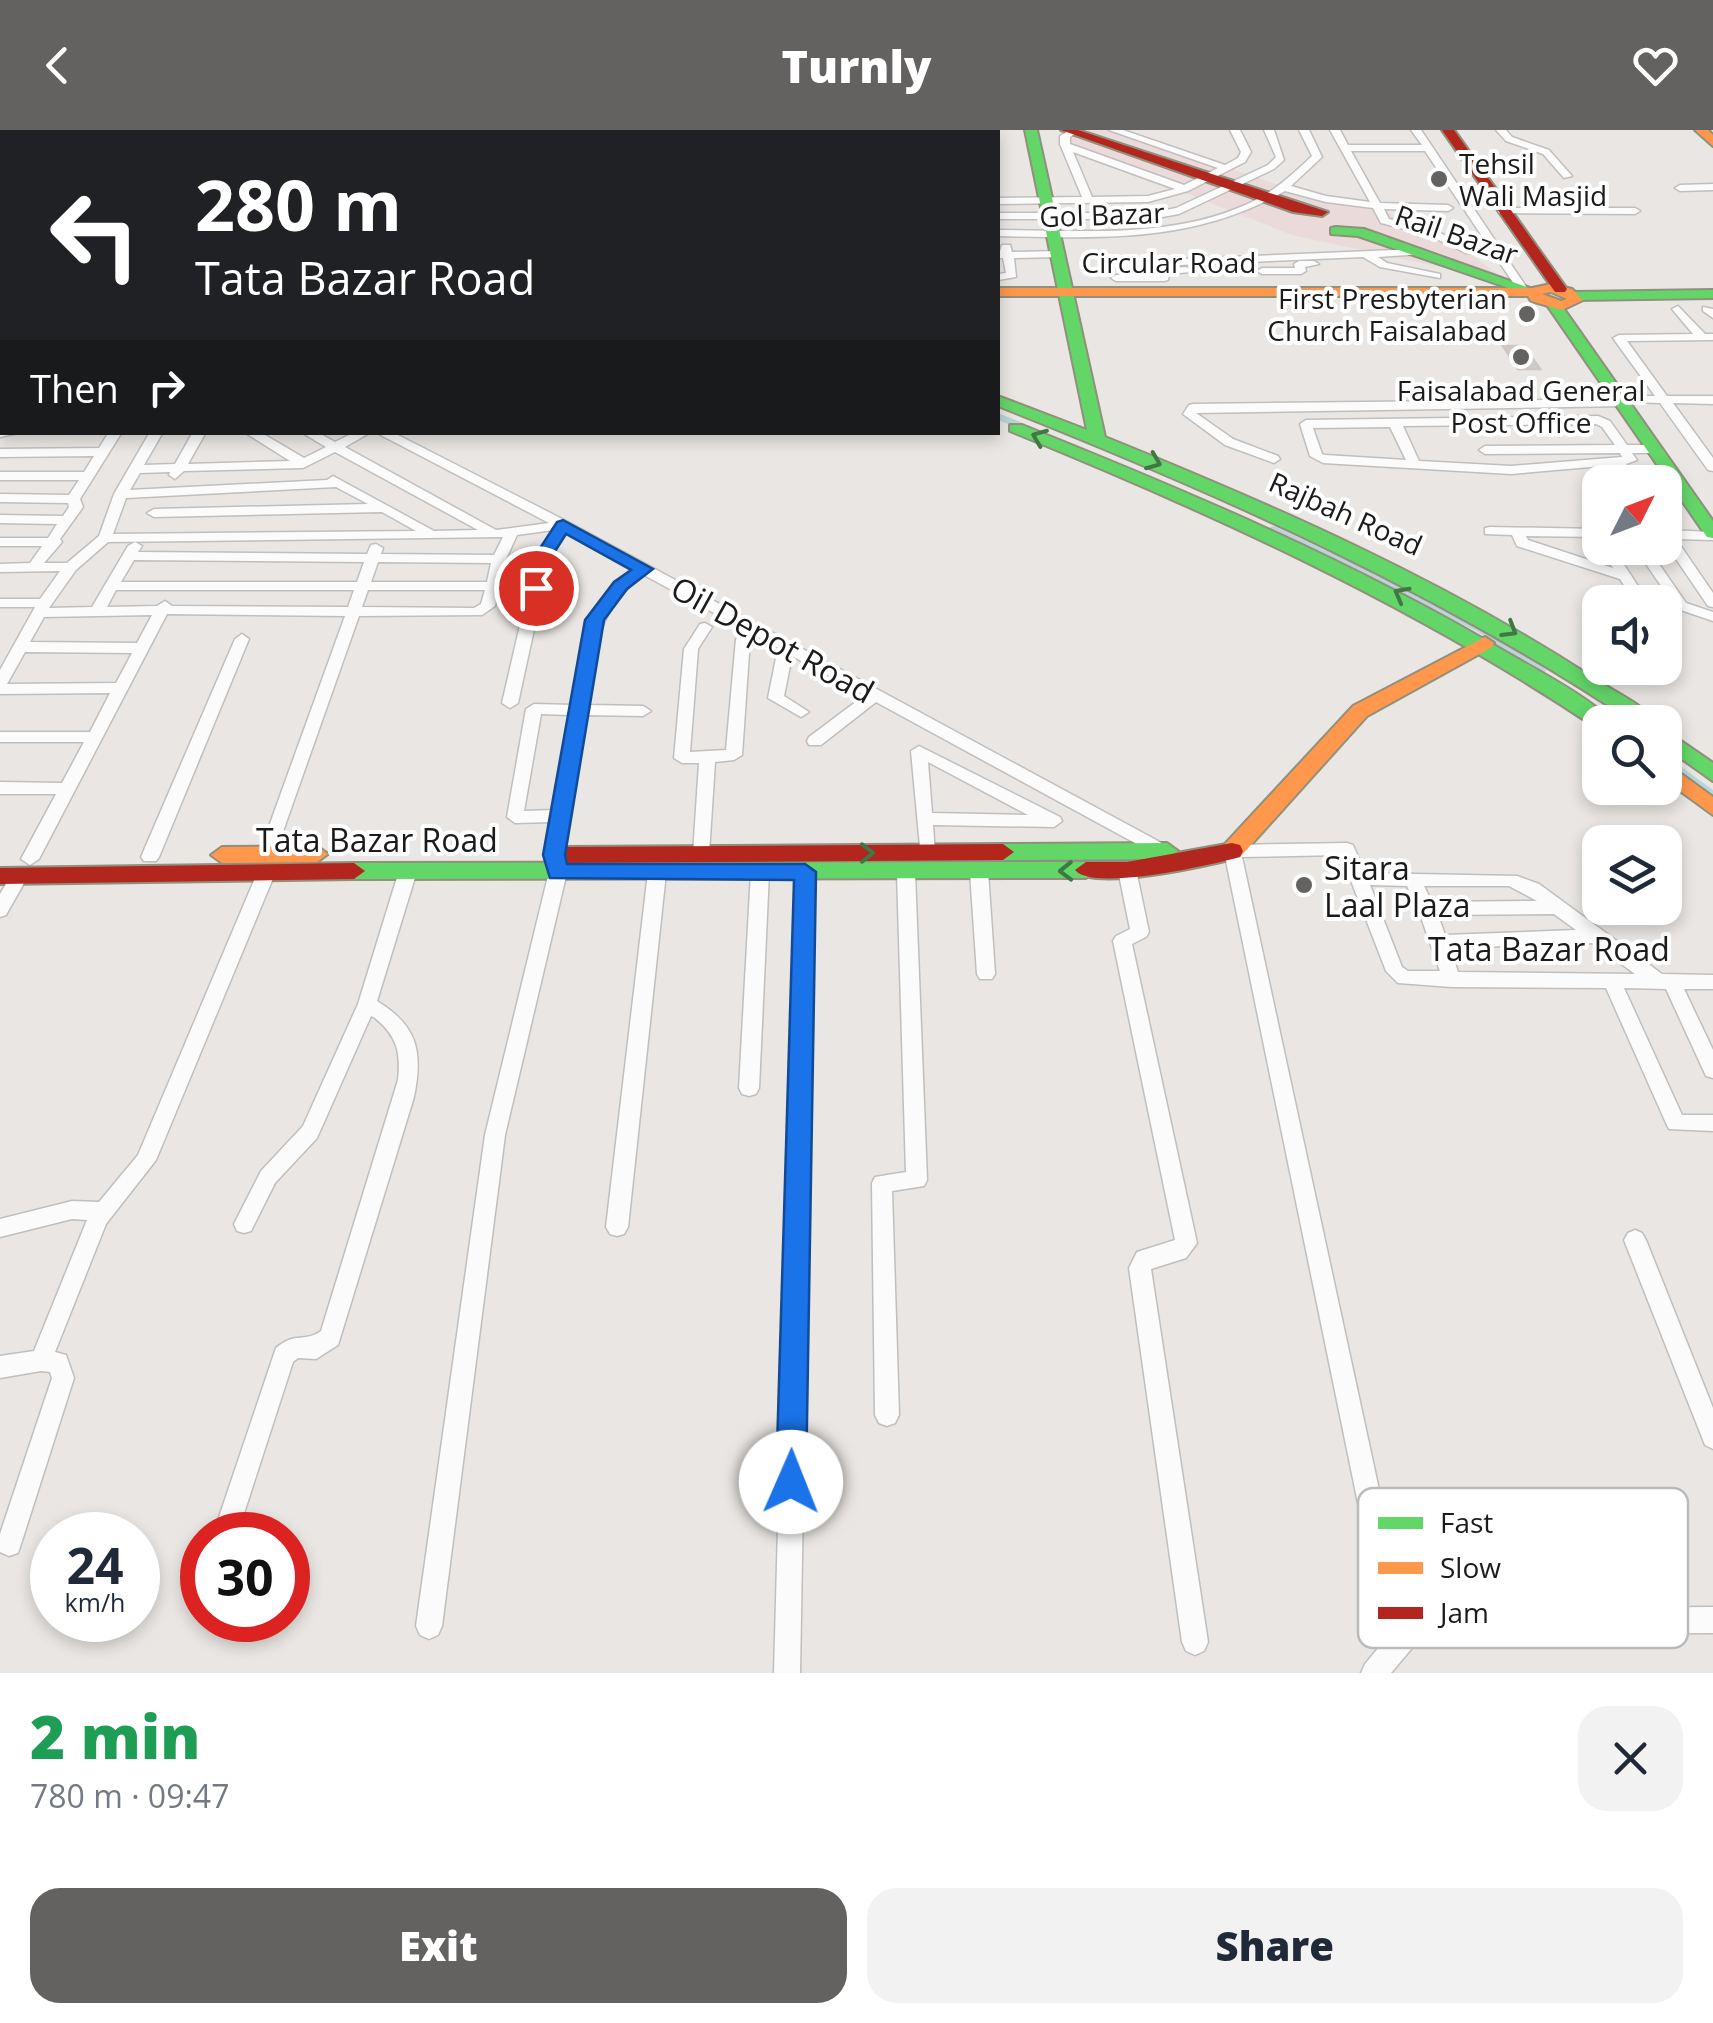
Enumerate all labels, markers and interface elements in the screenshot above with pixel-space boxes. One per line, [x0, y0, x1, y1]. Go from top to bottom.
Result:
text: Turnly [782, 35, 932, 96]
icon: back [30, 38, 85, 93]
icon: heart [1628, 38, 1683, 93]
place label: Tehsil Wali Masjid [1459, 144, 1607, 214]
text: 280 m [195, 156, 402, 252]
marker: Tehsil Wali Masjid [1428, 168, 1450, 190]
icon: left [30, 170, 160, 300]
street label: Gol Bazar [1039, 193, 1166, 235]
street label: Rail Bazar [1390, 195, 1524, 273]
street label: Circular Road [1082, 243, 1256, 281]
text: Tata Bazar Road [195, 247, 535, 308]
place label: First Presbyterian Church Faisalabad [1267, 279, 1507, 349]
marker: First Presbyterian Church Faisalabad [1516, 303, 1538, 325]
marker: Faisalabad General Post Office [1510, 346, 1532, 368]
icon: right [139, 360, 194, 415]
text: Then [30, 362, 119, 414]
place label: Faisalabad General Post Office [1397, 371, 1645, 441]
one-way arrow [1031, 429, 1048, 449]
one-way arrow [1143, 450, 1161, 470]
street label: Rajbah Road [1263, 462, 1429, 564]
north arrow [1582, 465, 1682, 565]
map controls [1582, 465, 1682, 925]
pin [494, 546, 579, 631]
icon: arrive [509, 561, 564, 616]
street label: Oil Depot Road [664, 566, 882, 712]
button: sound [1582, 585, 1682, 685]
one-way arrow [1394, 587, 1412, 607]
one-way arrow [1499, 618, 1517, 637]
button: search [1582, 705, 1682, 805]
street label: Tata Bazar Road [256, 818, 498, 861]
button: layers [1582, 825, 1682, 925]
one-way arrow [860, 842, 876, 864]
place label: Sitara Laal Plaza [1324, 846, 1471, 926]
one-way arrow [1057, 860, 1072, 882]
marker: Sitara Laal Plaza [1293, 874, 1315, 896]
street label: Tata Bazar Road [1428, 927, 1670, 970]
position arrow [739, 1430, 843, 1534]
legend [1358, 1488, 1688, 1648]
text: Fast [1440, 1503, 1493, 1541]
speed limit sign: 30 [180, 1512, 310, 1642]
text: 24 [66, 1531, 124, 1599]
text: Slow [1440, 1548, 1501, 1586]
text: km/h [65, 1585, 125, 1619]
text: Jam [1437, 1593, 1489, 1631]
text: 2 min [30, 1695, 200, 1777]
button: close [1578, 1706, 1683, 1811]
text: 780 m · 09:47 [30, 1774, 229, 1817]
button: Exit [30, 1888, 847, 2003]
button: Share [867, 1888, 1683, 2003]

